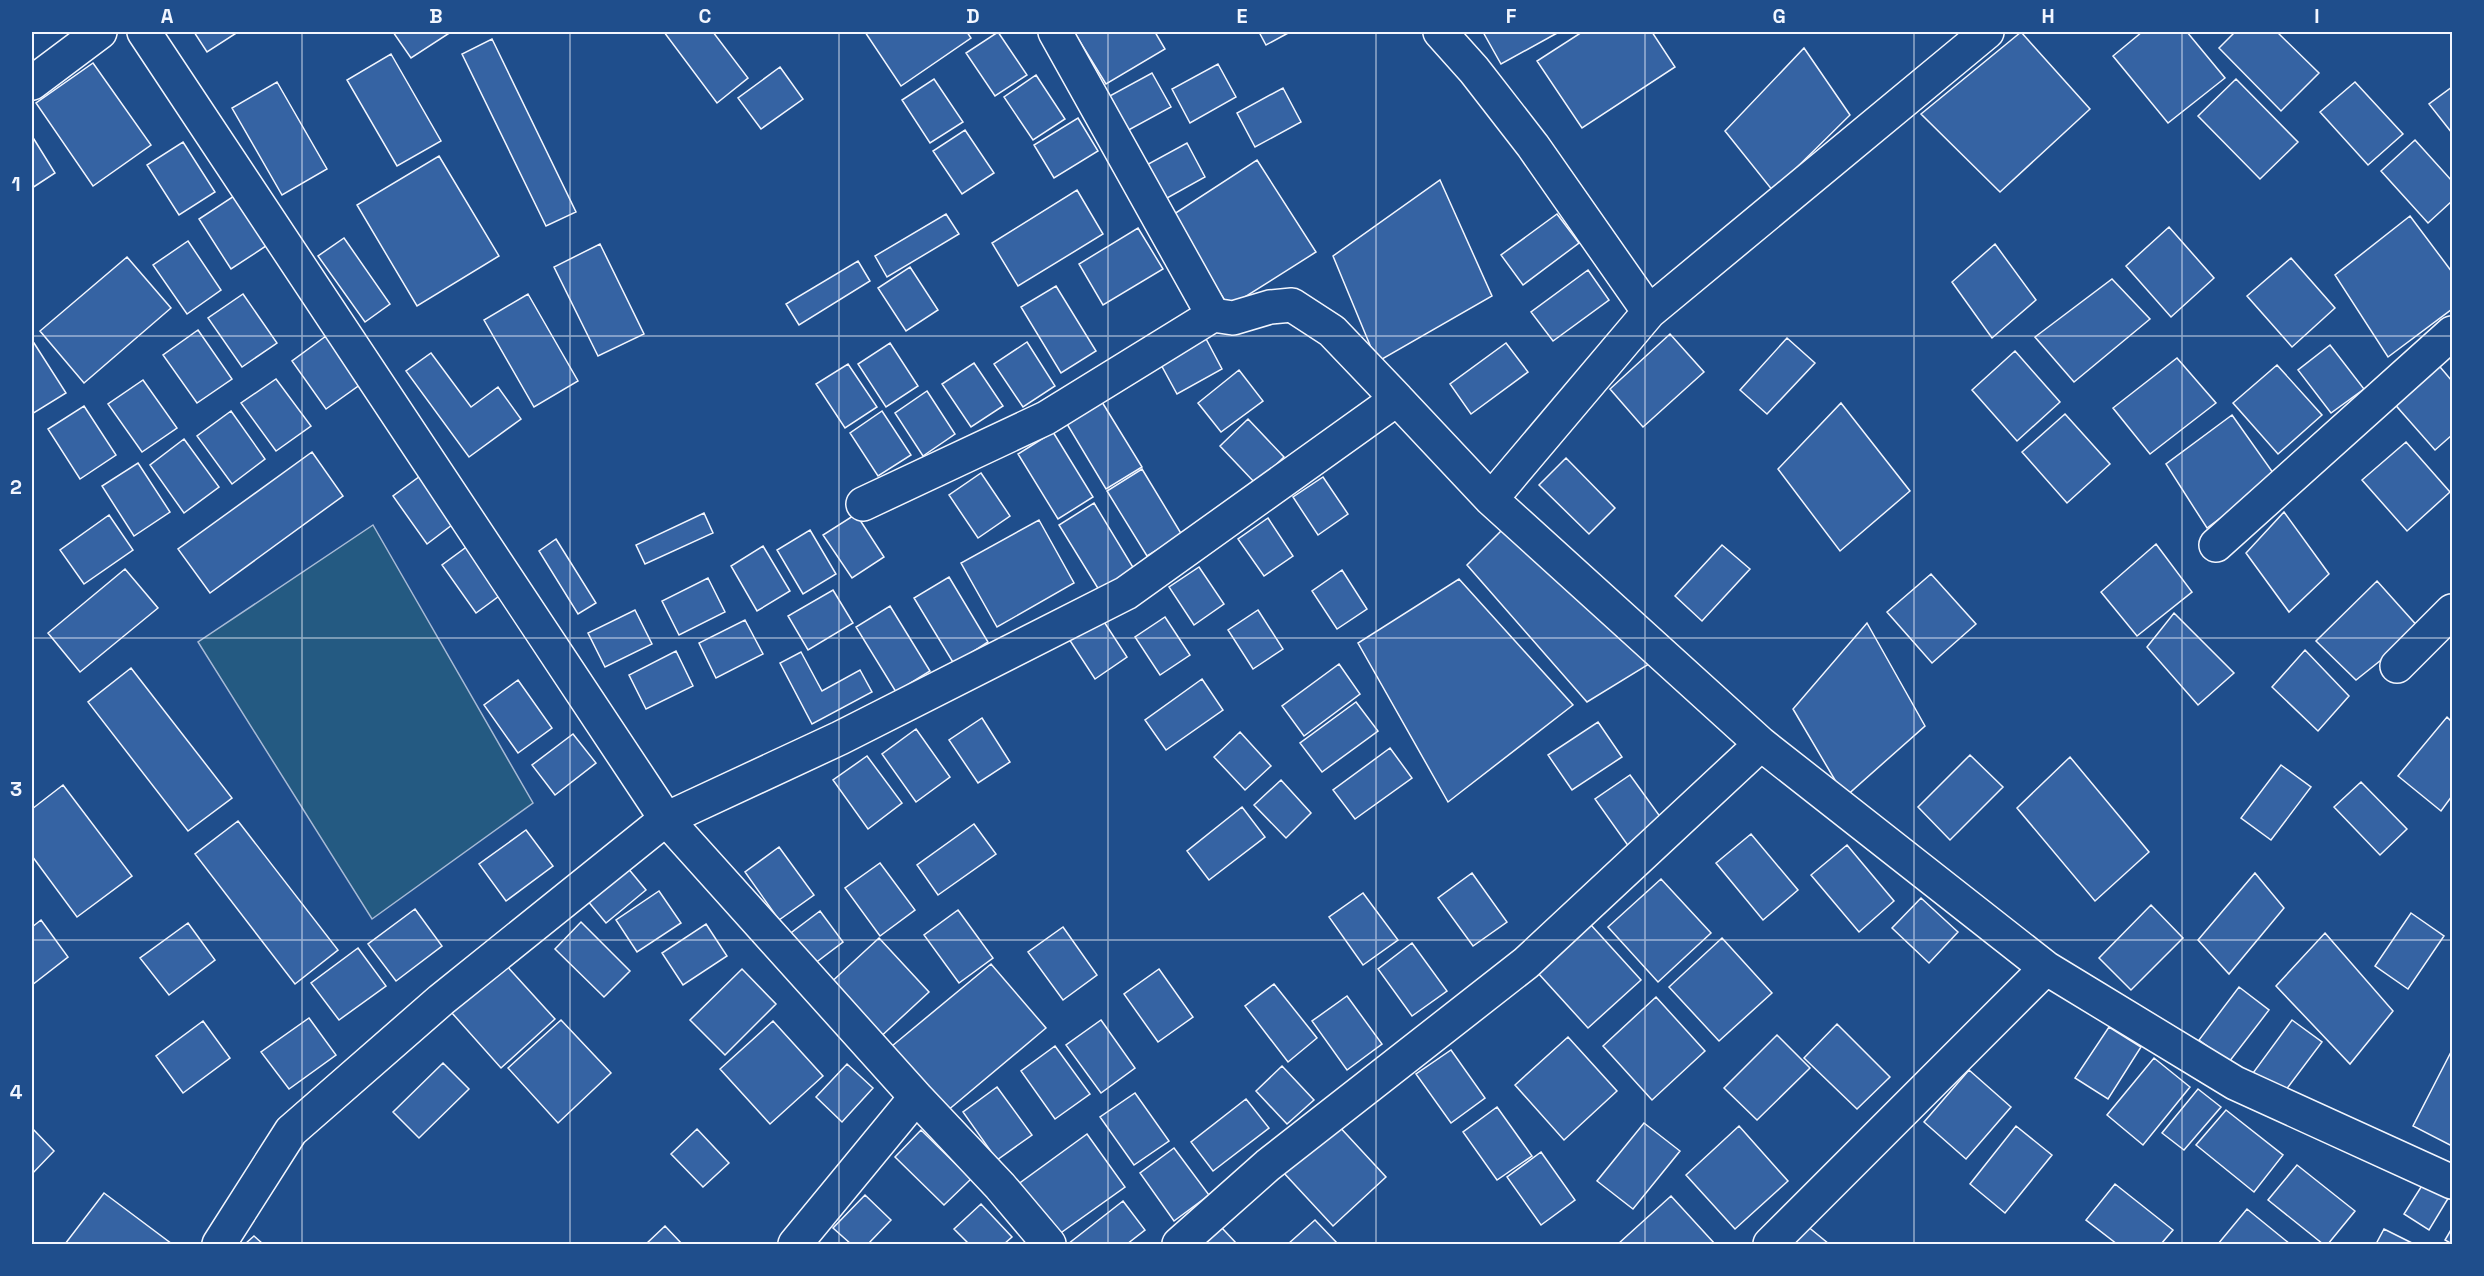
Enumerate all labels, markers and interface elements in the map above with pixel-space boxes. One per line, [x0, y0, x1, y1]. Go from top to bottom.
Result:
text: A [161, 3, 174, 29]
text: B [429, 3, 443, 29]
text: C [699, 3, 712, 29]
text: D [966, 3, 980, 29]
text: E [1236, 3, 1248, 29]
text: F [1506, 3, 1517, 29]
text: G [1772, 3, 1786, 29]
text: H [2041, 3, 2055, 29]
text: I [2314, 3, 2320, 29]
text: 1 [11, 171, 21, 197]
text: 2 [10, 474, 22, 500]
text: 3 [10, 776, 22, 802]
text: 4 [10, 1079, 23, 1105]

